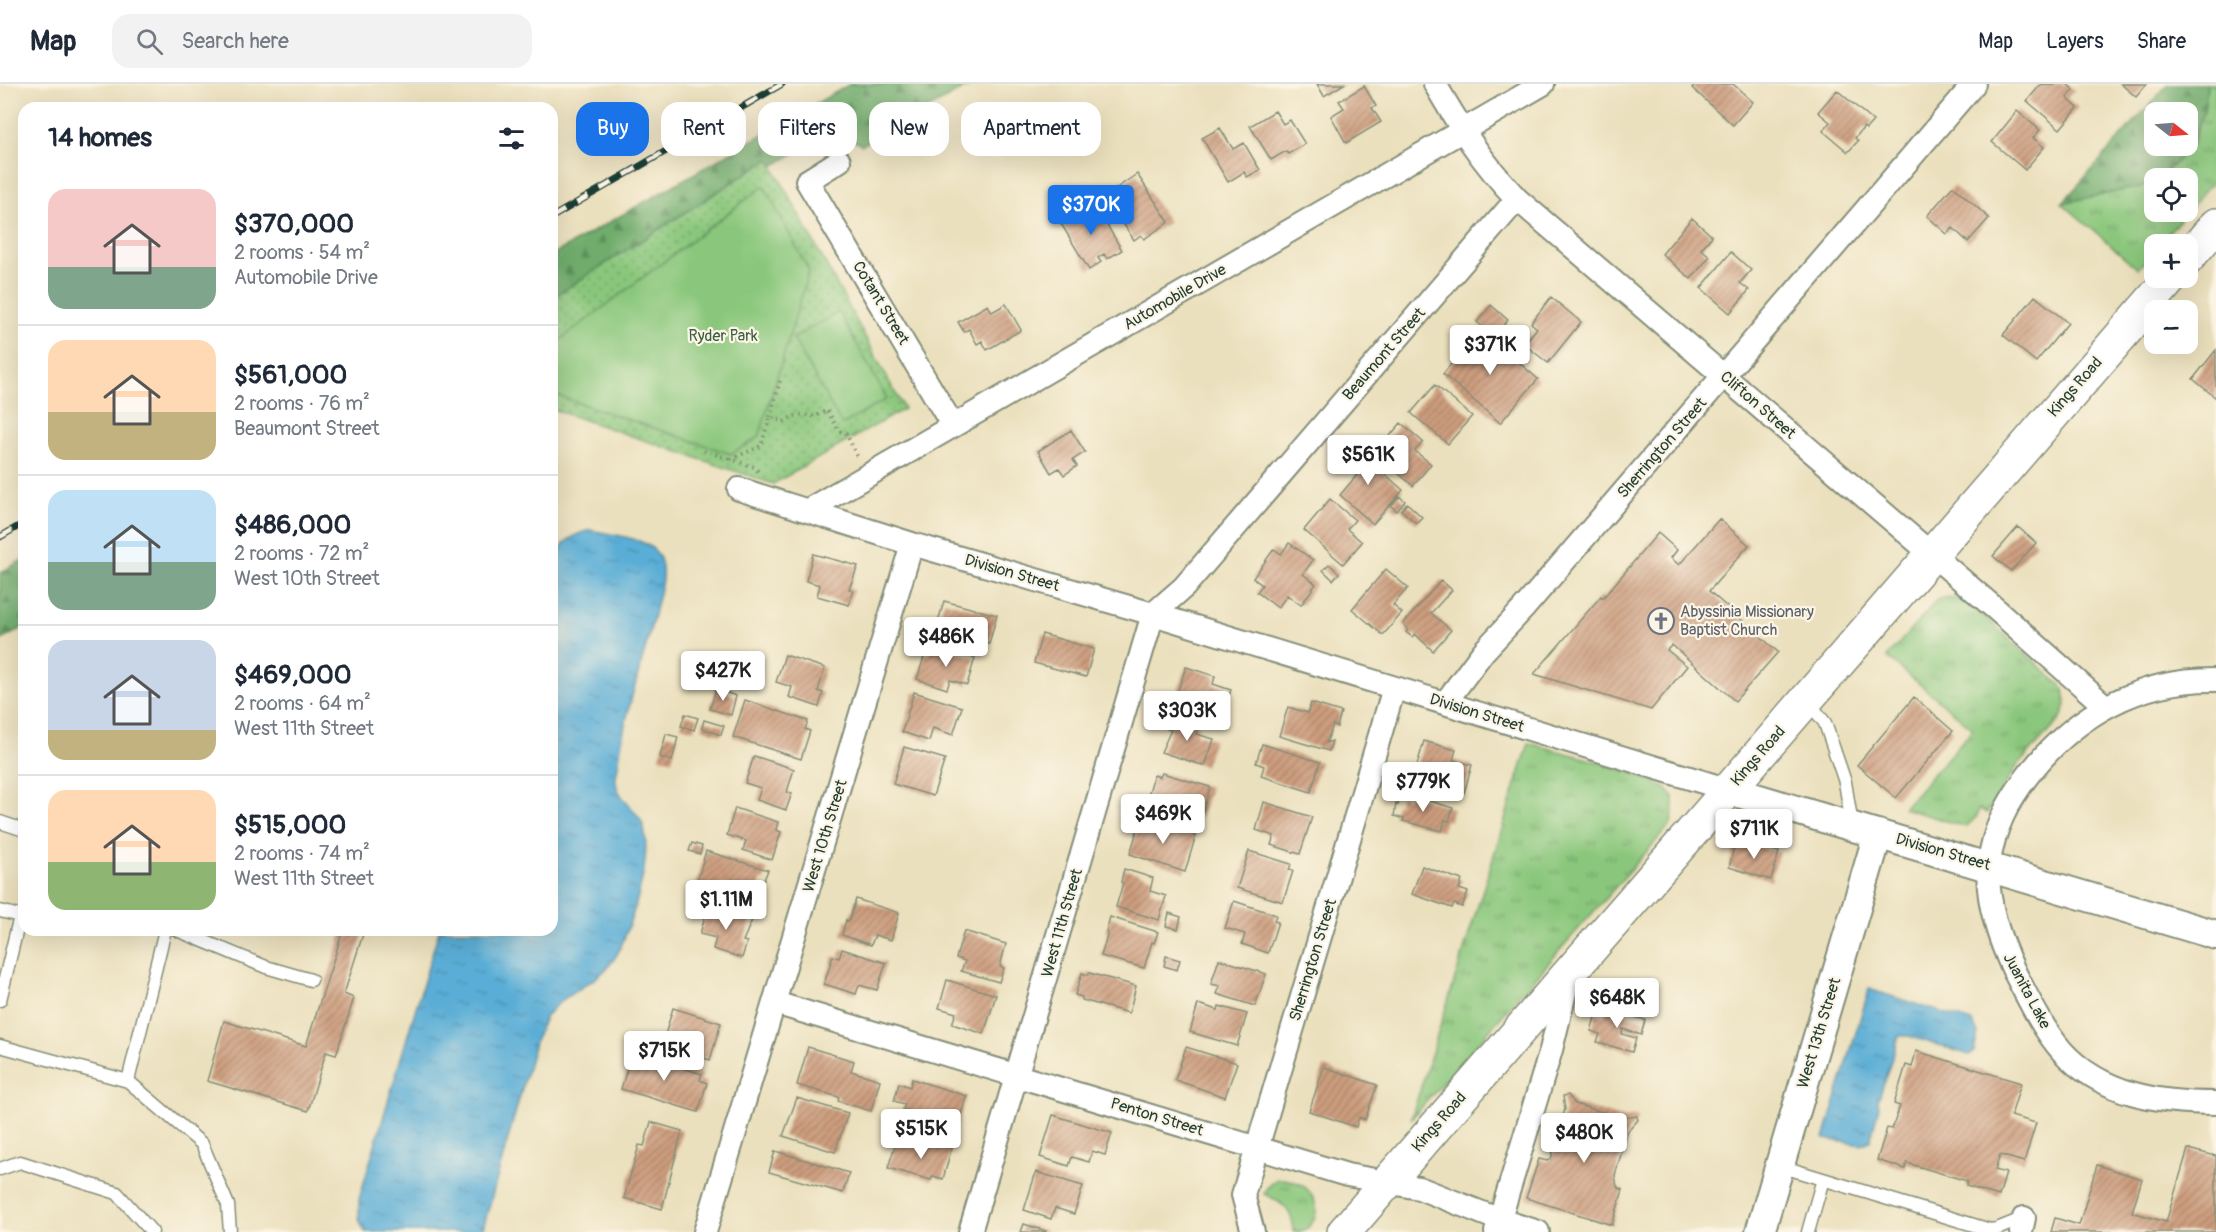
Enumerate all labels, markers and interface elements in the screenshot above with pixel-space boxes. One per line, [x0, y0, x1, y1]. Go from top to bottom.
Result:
search box [112, 14, 532, 68]
text: Map [30, 24, 76, 59]
icon: search [133, 25, 166, 58]
text: Search here [181, 27, 289, 55]
text: Map [1978, 28, 2013, 55]
text: Layers [2046, 28, 2104, 55]
text: Share [2137, 28, 2186, 55]
chip: Buy [576, 102, 649, 156]
chip: Rent [661, 102, 746, 156]
chip: Filters [758, 102, 857, 156]
chip: New [869, 102, 949, 156]
chip: Apartment [961, 102, 1101, 156]
north arrow [2144, 102, 2198, 156]
map controls [2144, 102, 2198, 354]
text: 14 homes [48, 122, 152, 154]
icon: filters [495, 122, 528, 155]
button: locate [2144, 168, 2198, 222]
pin: $370K [1049, 185, 1133, 236]
text: $370K [1062, 192, 1120, 217]
text: $370,000 [234, 208, 354, 240]
icon: home [96, 213, 168, 285]
button: + [2144, 234, 2198, 288]
text: 2 rooms · 54 m² [234, 240, 370, 265]
street label: Cotant Street [848, 258, 914, 349]
street label: Automobile Drive [1120, 259, 1230, 334]
text: Automobile Drive [234, 265, 378, 290]
button: − [2144, 300, 2198, 354]
street label: Beaumont Street [1338, 303, 1430, 405]
pin: $371K [1448, 325, 1532, 376]
park label: Ryder Park [688, 326, 758, 346]
text: $371K [1464, 332, 1516, 357]
street label: Kings Road [2043, 353, 2107, 421]
text: $561,000 [234, 359, 347, 391]
icon: home [96, 364, 168, 436]
street label: Clifton Street [1716, 367, 1800, 444]
text: 2 rooms · 76 m² [234, 391, 370, 416]
street label: Sherrington Street [1613, 393, 1711, 502]
text: Beaumont Street [234, 416, 380, 441]
pin: $561K [1326, 435, 1410, 486]
text: $561K [1341, 442, 1395, 467]
text: $486,000 [234, 509, 351, 541]
icon: home [96, 514, 168, 586]
text: 2 rooms · 72 m² [234, 541, 369, 566]
street label: Division Street [962, 550, 1062, 596]
text: West 10th Street [234, 566, 380, 591]
place label: Abyssinia Missionary Baptist Church [1680, 602, 1814, 640]
church icon: Abyssinia Missionary Baptist Church [1646, 606, 1676, 636]
pin: $486K [904, 617, 988, 668]
text: $486K [918, 624, 974, 649]
pin: $427K [681, 651, 765, 702]
text: $427K [695, 658, 751, 683]
text: $469,000 [234, 659, 352, 691]
icon: home [96, 664, 168, 736]
street label: Division Street [1427, 689, 1527, 737]
text: 2 rooms · 64 m² [234, 691, 371, 716]
pin: $303K [1145, 691, 1229, 742]
text: $303K [1158, 698, 1216, 723]
text: West 11th Street [234, 716, 374, 741]
street label: Kings Road [1726, 722, 1790, 790]
pin: $779K [1381, 762, 1465, 813]
text: $779K [1396, 769, 1450, 794]
street label: West 10th Street [798, 777, 852, 895]
pin: $469K [1121, 794, 1205, 845]
text: $469K [1135, 801, 1191, 826]
text: $515,000 [234, 809, 346, 841]
pin: $711K [1712, 809, 1796, 860]
icon: home [96, 814, 168, 886]
text: $711K [1729, 816, 1779, 841]
street label: Division Street [1893, 829, 1993, 875]
text: 2 rooms · 74 m² [234, 841, 370, 866]
text: West 11th Street [234, 866, 374, 891]
street label: West 11th Street [1037, 866, 1087, 980]
pin: $1.11M [677, 880, 775, 931]
text: $1.11M [699, 887, 753, 912]
street label: Sherrington Street [1285, 896, 1341, 1024]
street label: Juanita Lake [1999, 950, 2055, 1032]
street label: West 13th Street [1793, 975, 1845, 1091]
pin: $648K [1575, 978, 1659, 1029]
text: $648K [1589, 985, 1645, 1010]
pin: $715K [622, 1031, 706, 1082]
text: $715K [638, 1038, 690, 1063]
street label: Kings Road [1407, 1088, 1471, 1156]
street label: Penton Street [1108, 1093, 1206, 1141]
pin: $515K [879, 1109, 963, 1160]
pin: $480K [1542, 1113, 1626, 1164]
text: $515K [895, 1116, 947, 1141]
text: $480K [1555, 1120, 1613, 1145]

